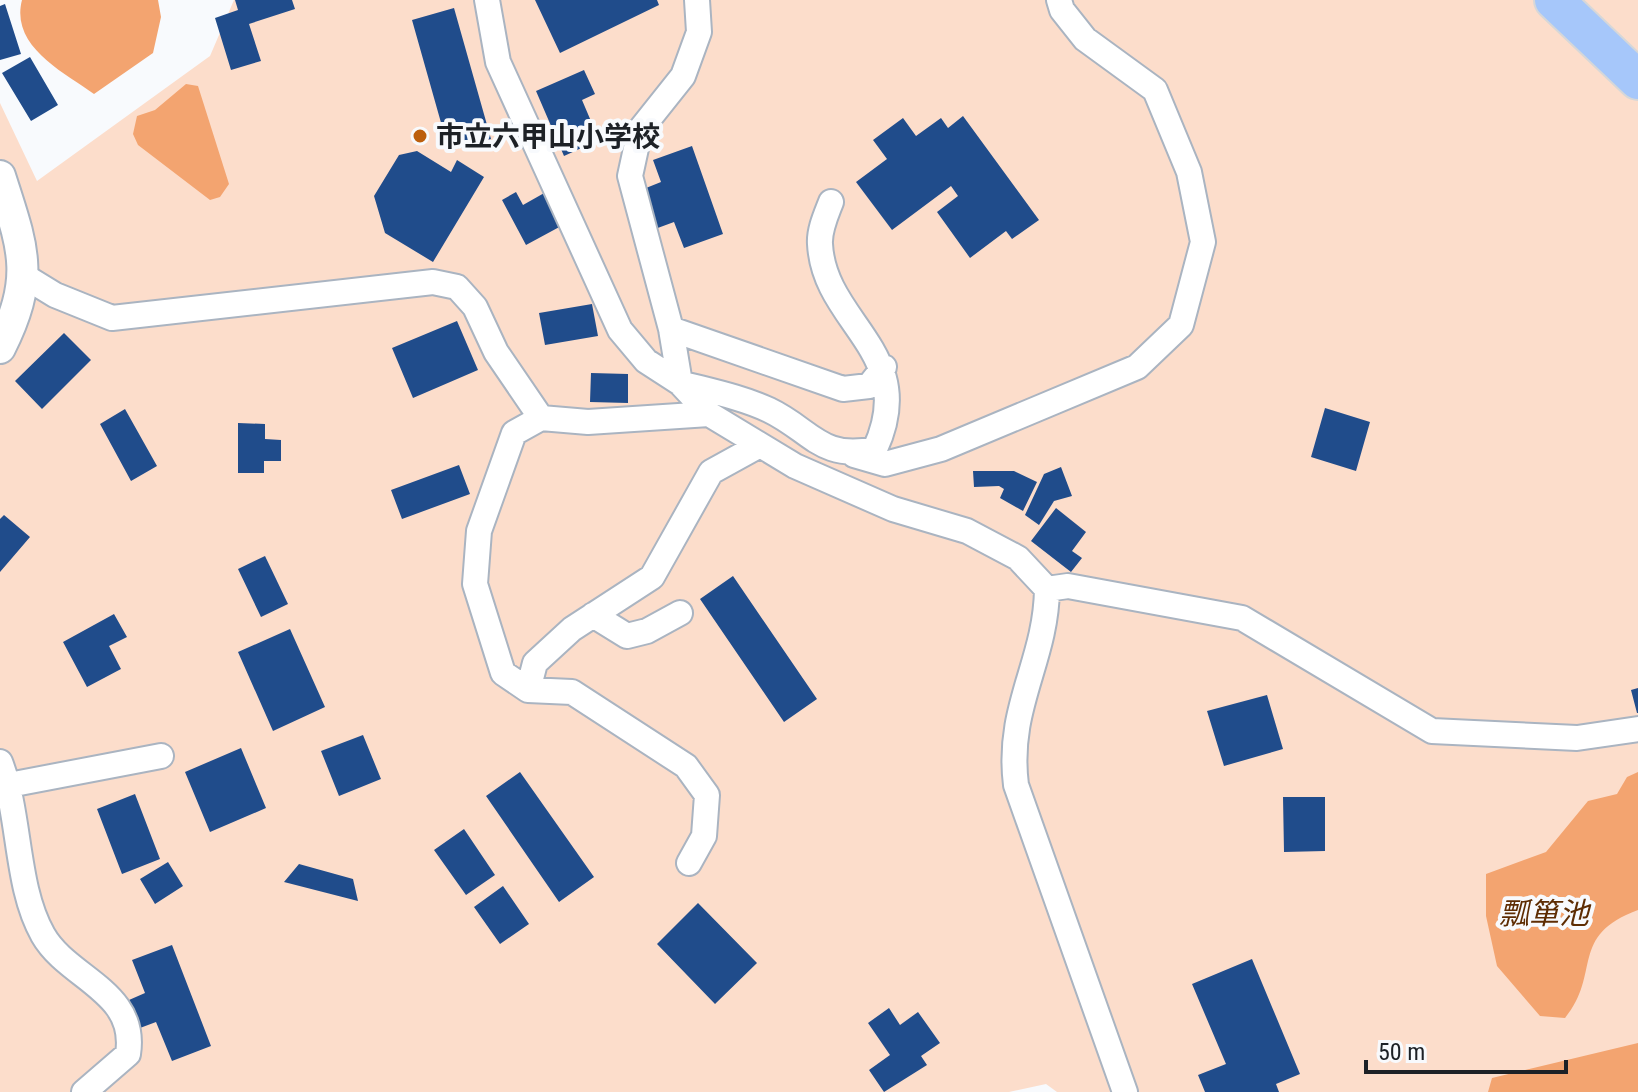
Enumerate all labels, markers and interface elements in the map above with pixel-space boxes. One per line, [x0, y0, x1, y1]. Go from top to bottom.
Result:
place label: 市立六甲山小学校 [436, 120, 660, 153]
marker: 市立六甲山小学校 [411, 127, 429, 145]
water label: 瓢箪池 [1499, 896, 1592, 931]
scale bar [1366, 1024, 1566, 1074]
text: 50 m [1378, 1038, 1425, 1066]

